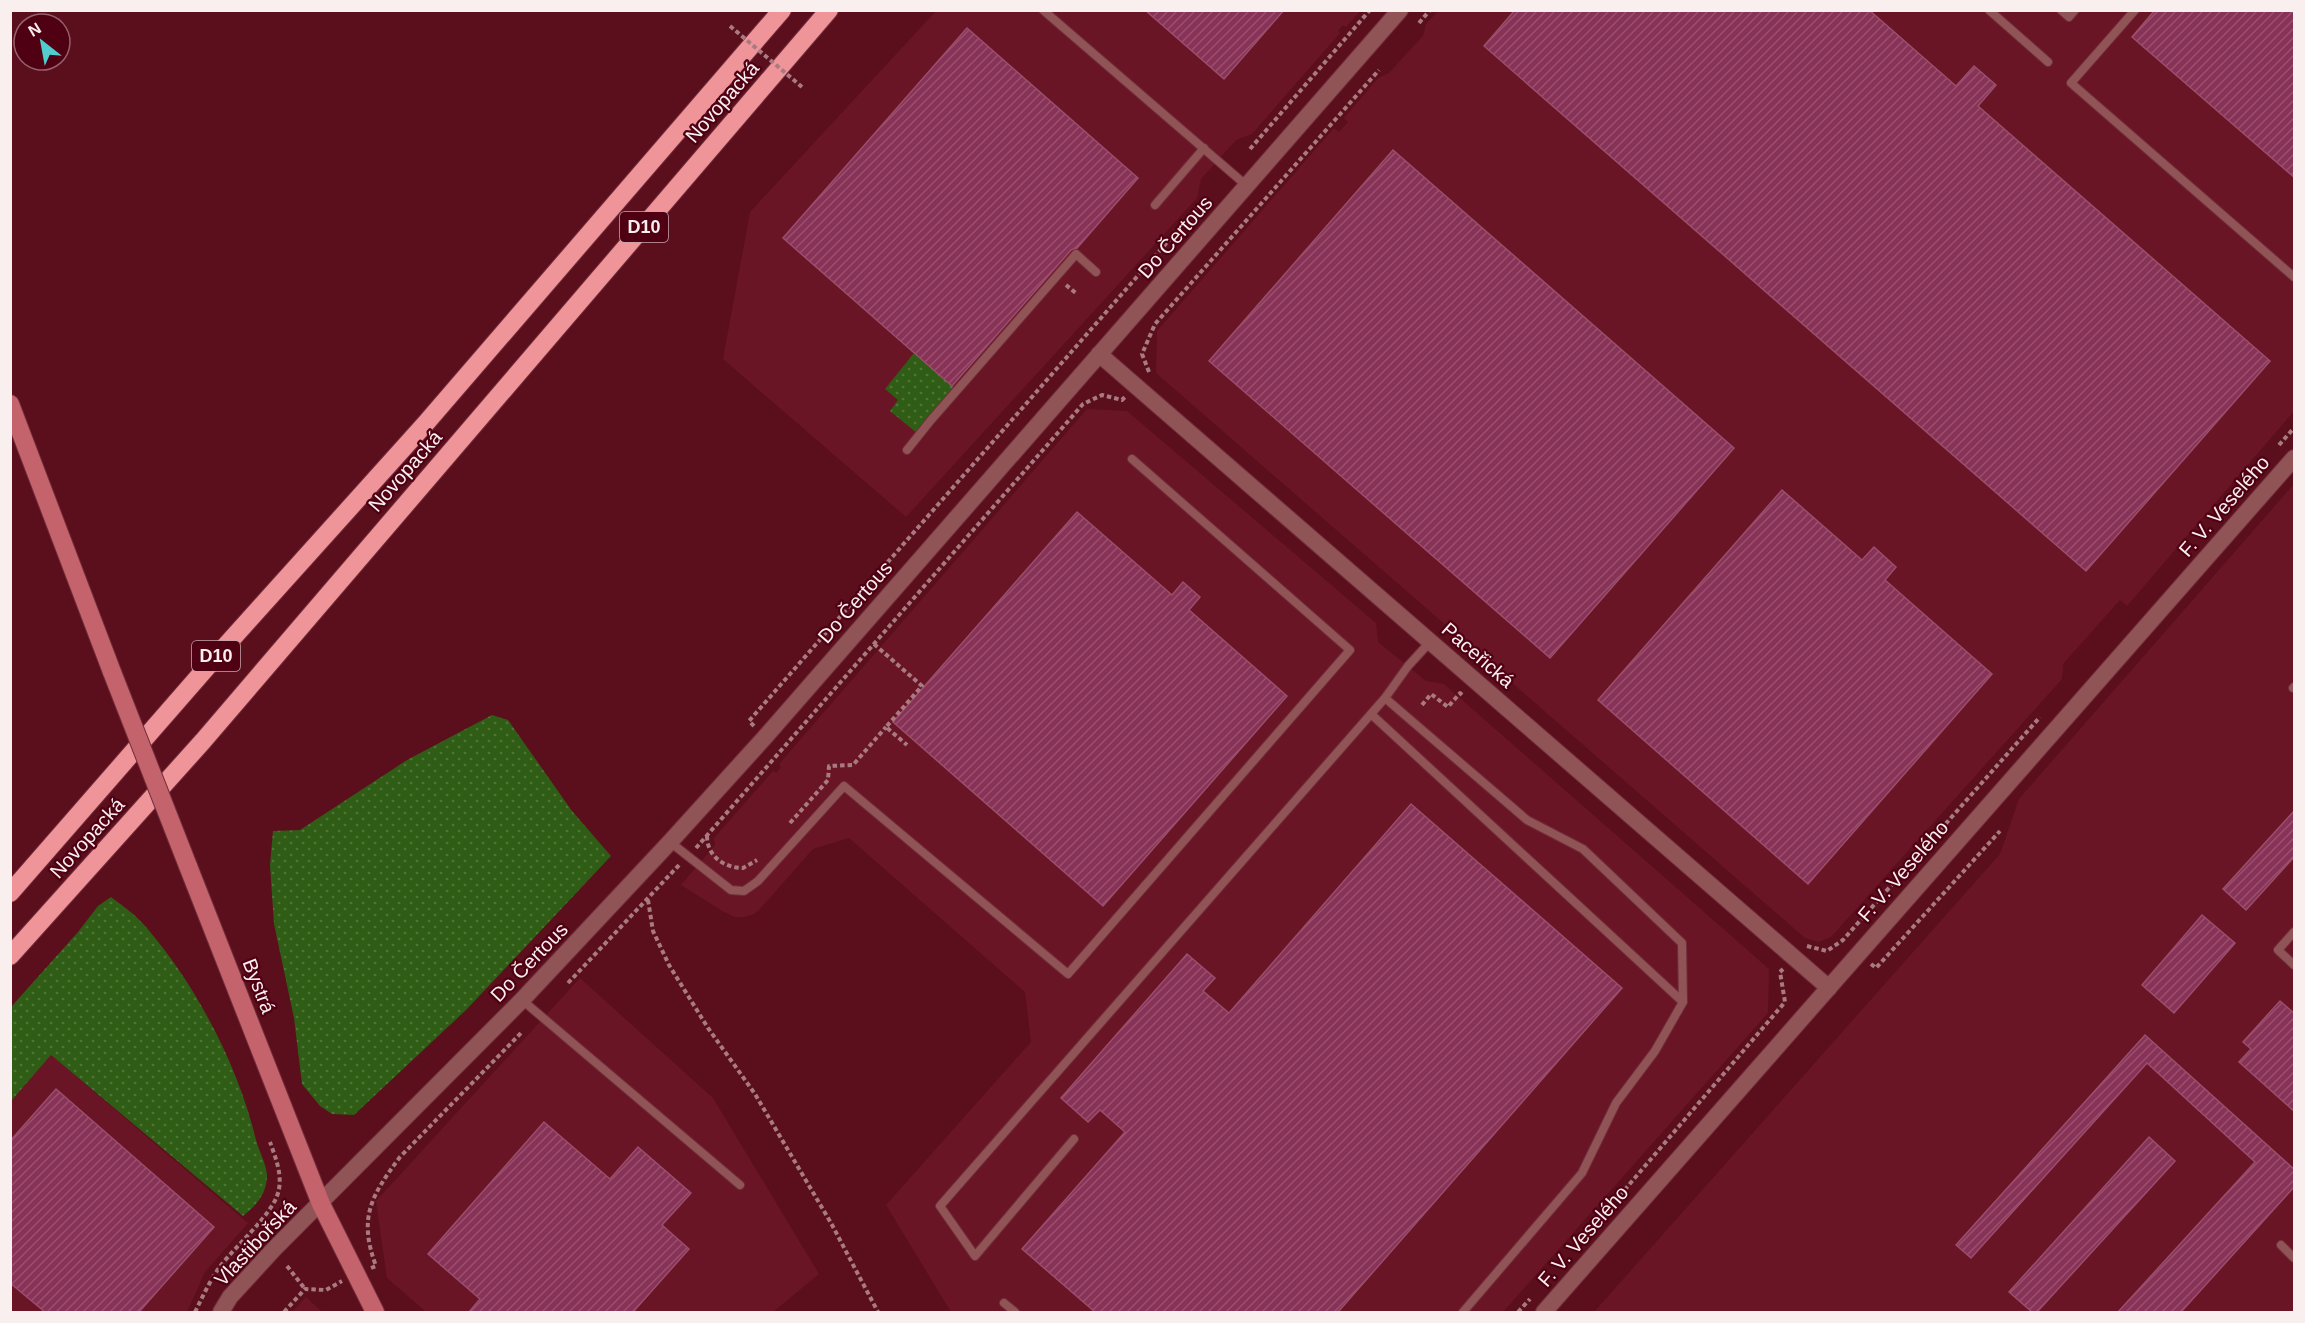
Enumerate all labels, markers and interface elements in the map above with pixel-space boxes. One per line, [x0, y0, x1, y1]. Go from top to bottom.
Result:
north arrow [12, 12, 72, 72]
text: N [25, 19, 44, 40]
street label: Novopacká [681, 56, 764, 147]
street label: Do Čertous [1134, 192, 1216, 282]
road number: D10 [620, 212, 668, 242]
street label: Novopacká [364, 425, 447, 516]
street label: F. V. Veselého [2174, 451, 2274, 561]
street label: Do Čertous [814, 557, 896, 647]
street label: Paceřická [1438, 618, 1519, 693]
road number: D10 [192, 641, 240, 671]
street label: Novopacká [45, 793, 129, 883]
street label: F. V. Veselého [1853, 816, 1953, 926]
street label: Do Čertous [486, 918, 572, 1006]
street label: Bystrá [239, 956, 280, 1017]
street label: F. V. Veselého [1533, 1181, 1633, 1291]
street label: Vlastibořská [210, 1195, 301, 1290]

